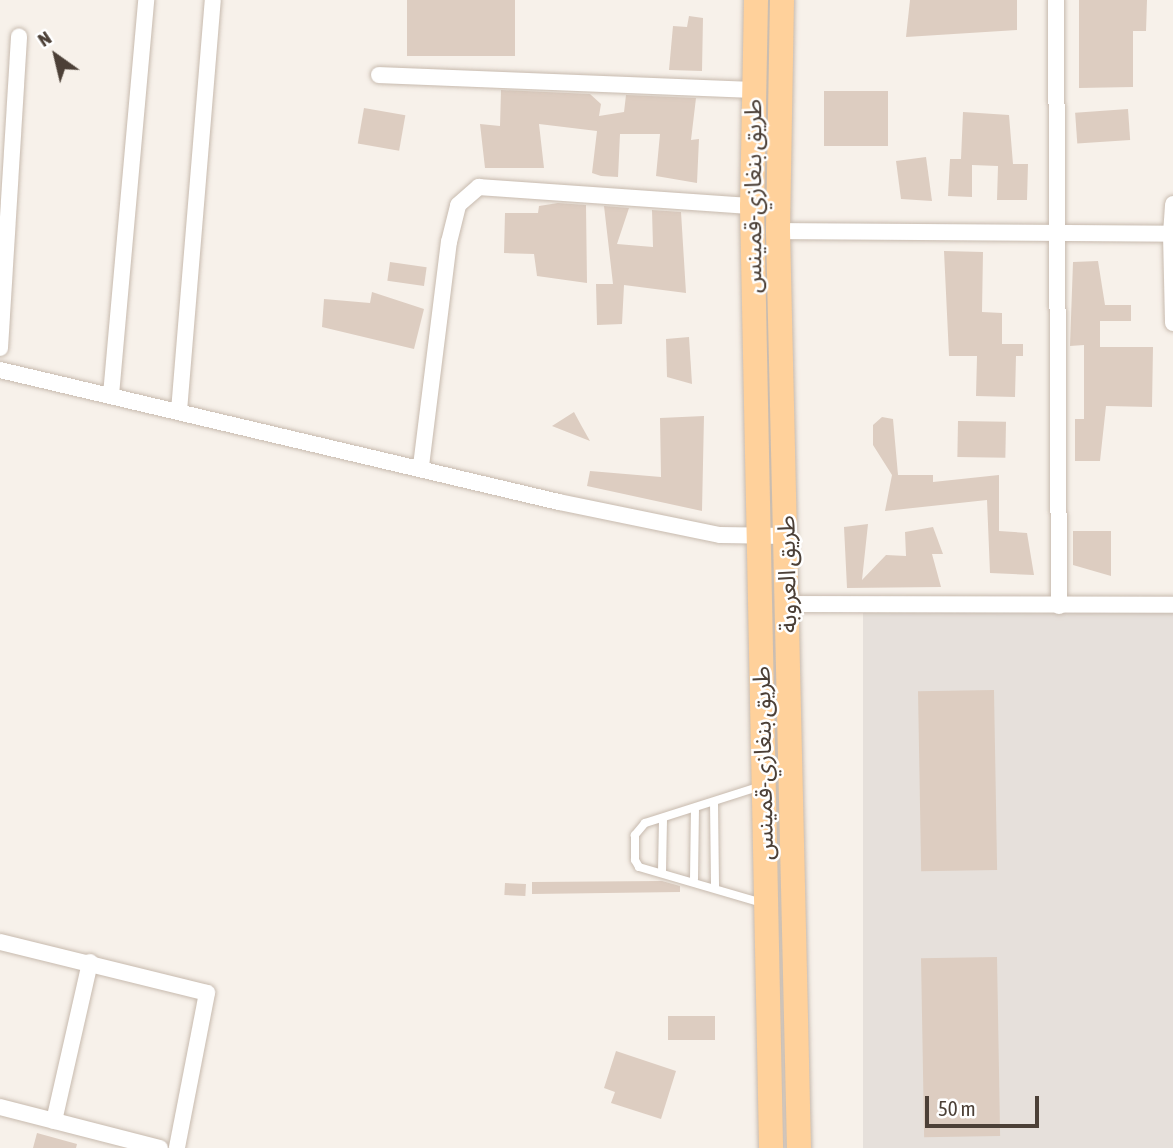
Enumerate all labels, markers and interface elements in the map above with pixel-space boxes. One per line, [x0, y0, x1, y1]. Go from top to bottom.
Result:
north arrow [21, 21, 91, 91]
text: N [33, 26, 55, 51]
street label: طريق بنغازي-قمينس [739, 99, 767, 293]
street label: طريق العروبة [772, 515, 802, 633]
street label: طريق بنغازي-قمينس [747, 666, 779, 860]
scale bar [928, 1082, 1042, 1126]
text: 50 m [938, 1096, 976, 1120]

